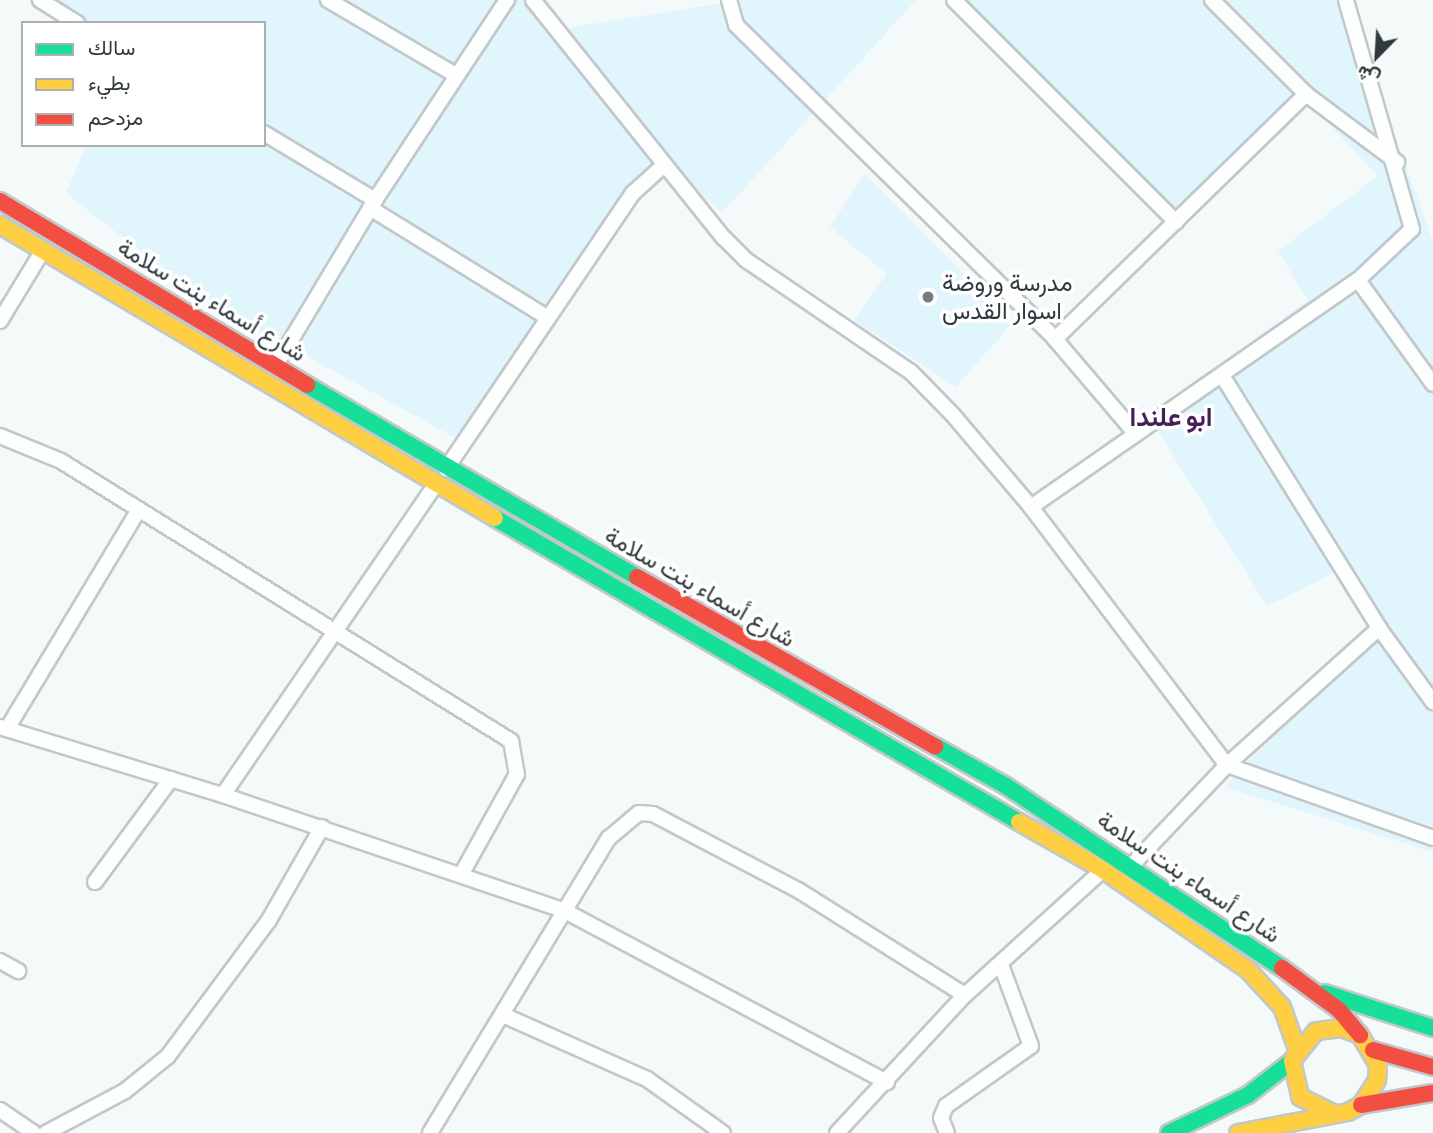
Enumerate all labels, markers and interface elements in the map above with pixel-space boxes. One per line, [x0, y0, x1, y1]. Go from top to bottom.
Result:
legend [21, 21, 266, 147]
north arrow [1342, 21, 1412, 91]
text: سالك [88, 35, 135, 60]
text: ش [1353, 60, 1383, 91]
text: بطيء [88, 70, 131, 95]
text: مزدحم [88, 105, 143, 130]
street label: شارع أسماء بنت سلامة [112, 232, 312, 368]
place label: مدرسة وروضة اسوار القدس [942, 269, 1072, 325]
marker: مدرسة وروضة اسوار القدس [920, 289, 936, 305]
district label: ابو علندا [1130, 402, 1212, 434]
street label: شارع أسماء بنت سلامة [600, 521, 800, 653]
street label: شارع أسماء بنت سلامة [1092, 805, 1286, 949]

